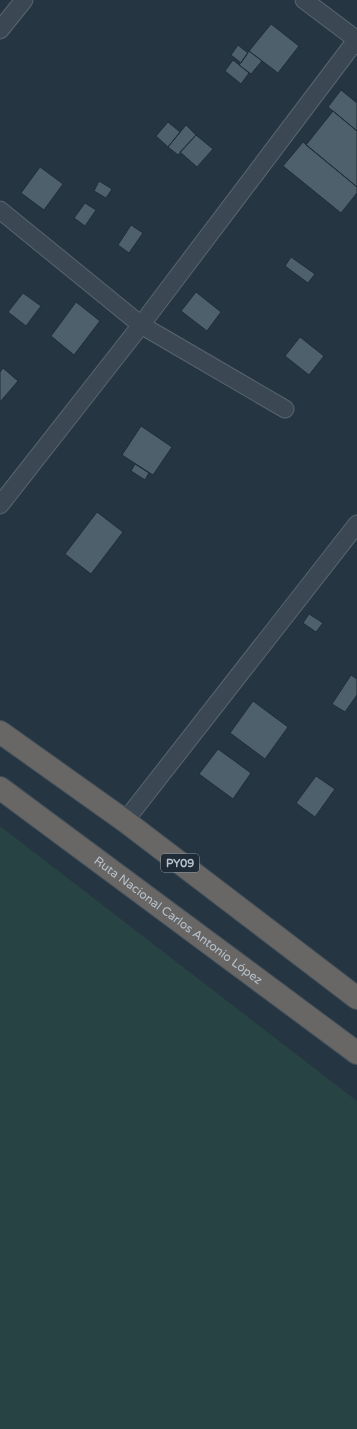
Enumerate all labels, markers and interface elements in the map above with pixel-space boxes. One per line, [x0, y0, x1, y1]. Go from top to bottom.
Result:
street label: Ruta Nacional Carlos Antonio López [92, 853, 265, 987]
road number: PY09 [161, 854, 199, 872]

